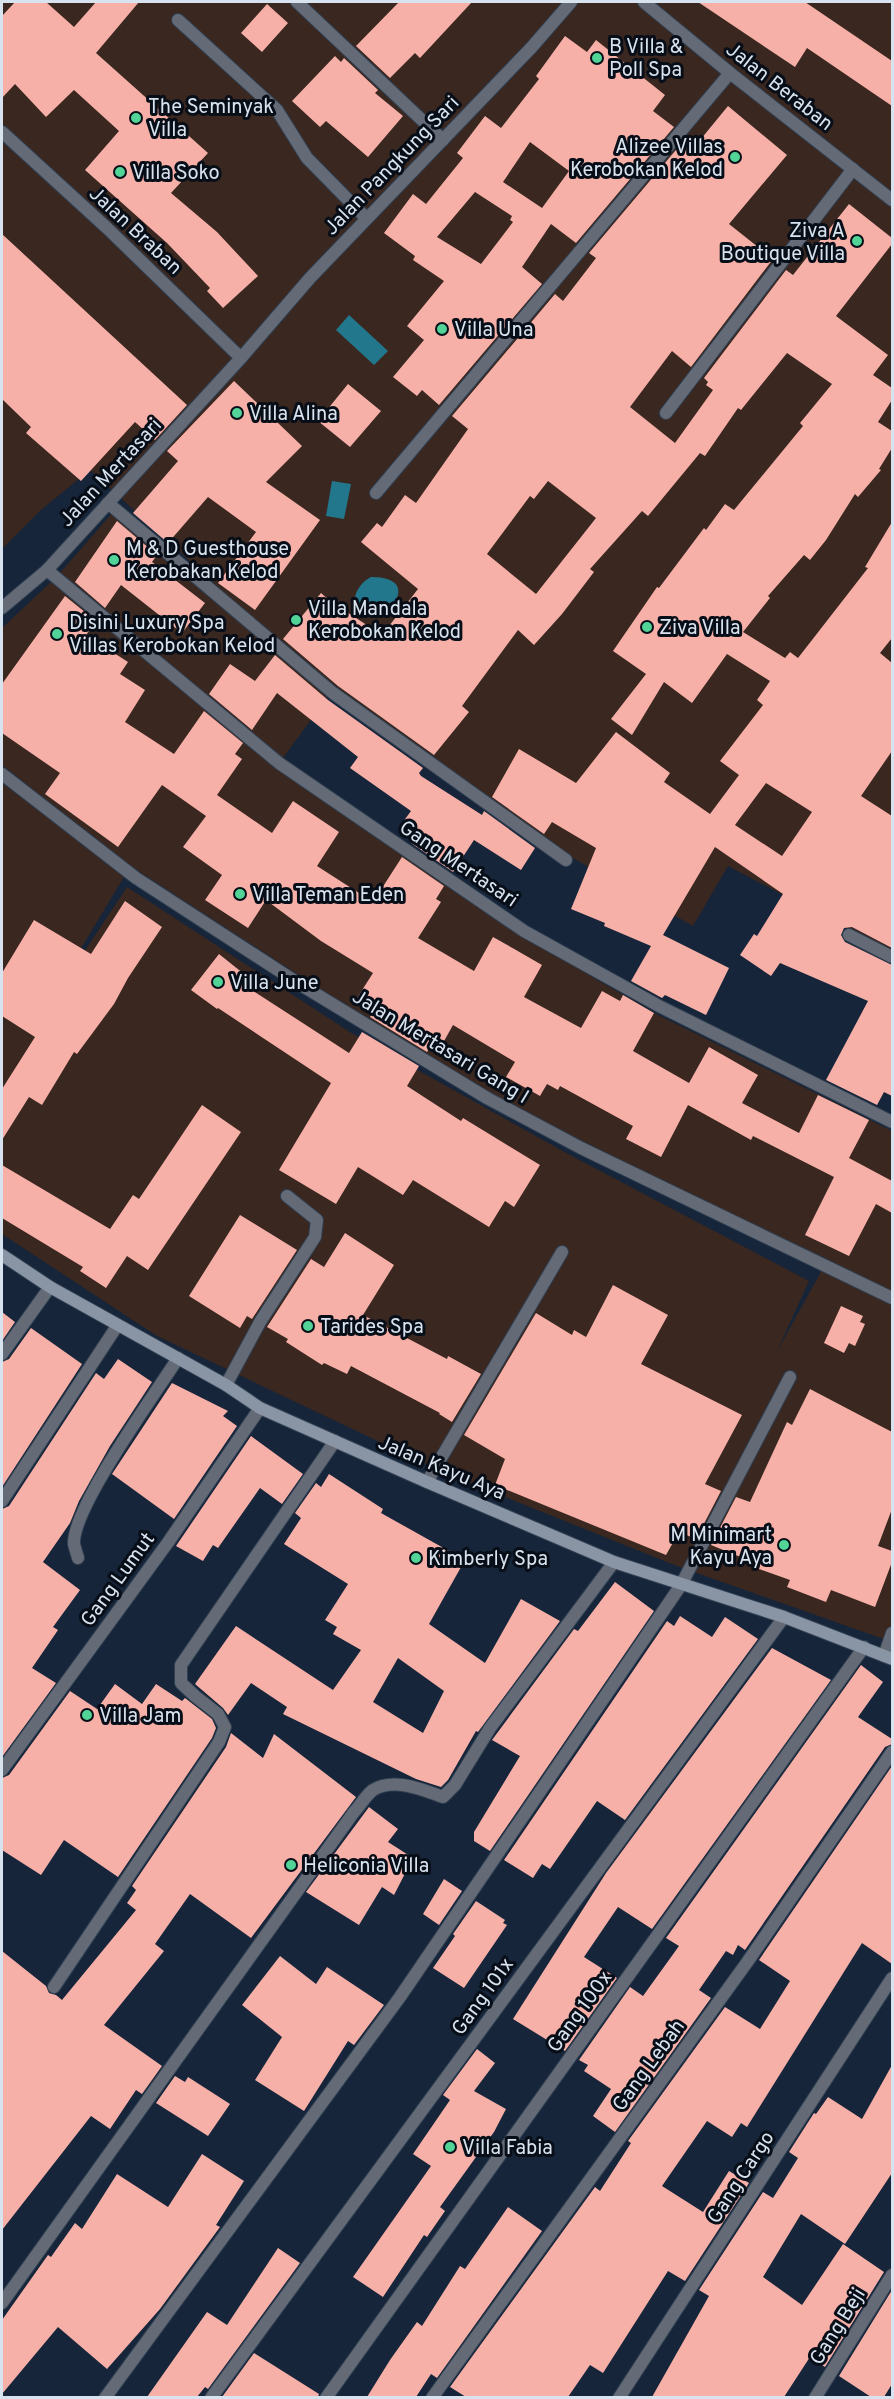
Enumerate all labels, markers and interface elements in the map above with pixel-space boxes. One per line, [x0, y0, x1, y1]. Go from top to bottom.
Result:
place label: B Villa & Poll Spa [609, 35, 684, 84]
street label: Jalan Beraban [720, 38, 838, 138]
marker: B Villa & Poll Spa [590, 51, 604, 65]
street label: Jalan Pangkung Sari [319, 91, 466, 242]
place label: The Seminyak Villa [148, 95, 274, 144]
marker: The Seminyak Villa [129, 111, 143, 125]
place label: Alizee Villas Kerobokan Kelod [570, 135, 723, 184]
marker: Alizee Villas Kerobokan Kelod [728, 150, 742, 164]
place label: Villa Soko [132, 161, 220, 187]
marker: Villa Soko [113, 165, 127, 179]
street label: Jalan Braban [83, 182, 187, 281]
place label: Ziva A Boutique Villa [721, 219, 845, 268]
marker: Ziva A Boutique Villa [850, 234, 864, 248]
place label: Villa Una [454, 318, 533, 344]
marker: Villa Una [435, 322, 449, 336]
place label: Villa Alina [249, 402, 338, 428]
marker: Villa Alina [230, 406, 244, 420]
street label: Jalan Mertasari [54, 414, 168, 533]
place label: M & D Guesthouse Kerobakan Kelod [126, 537, 289, 586]
marker: M & D Guesthouse Kerobakan Kelod [107, 553, 121, 567]
place label: Villa Mandala Kerobokan Kelod [308, 597, 461, 646]
place label: Disini Luxury Spa Villas Kerobokan Kelod [69, 611, 275, 660]
marker: Villa Mandala Kerobokan Kelod [289, 613, 303, 627]
place label: Ziva Villa [659, 616, 740, 642]
marker: Ziva Villa [640, 620, 654, 634]
marker: Disini Luxury Spa Villas Kerobokan Kelod [50, 627, 64, 641]
street label: Gang Mertasari [393, 815, 522, 914]
place label: Villa Teman Eden [252, 883, 404, 909]
marker: Villa Teman Eden [233, 887, 247, 901]
place label: Villa June [230, 971, 318, 997]
marker: Villa June [211, 975, 225, 989]
street label: Jalan Mertasari Gang I [347, 985, 533, 1111]
place label: Tarides Spa [320, 1315, 424, 1341]
marker: Tarides Spa [301, 1319, 315, 1333]
street label: Jalan Kayu Aya [374, 1430, 509, 1507]
place label: M Minimart Kayu Aya [670, 1523, 772, 1572]
street label: Gang Lumut [76, 1528, 162, 1632]
marker: M Minimart Kayu Aya [777, 1538, 791, 1552]
place label: Kimberly Spa [428, 1547, 548, 1573]
marker: Kimberly Spa [409, 1551, 423, 1565]
place label: Villa Jam [99, 1704, 181, 1730]
marker: Villa Jam [80, 1708, 94, 1722]
place label: Heliconia Villa [303, 1854, 429, 1880]
marker: Heliconia Villa [284, 1858, 298, 1872]
street label: Gang 101x [447, 1953, 521, 2041]
street label: Gang 100x [542, 1966, 619, 2058]
street label: Gang Lebah [608, 2015, 692, 2117]
street label: Gang Cargo [702, 2127, 781, 2229]
place label: Villa Fabia [462, 2136, 553, 2162]
marker: Villa Fabia [443, 2140, 457, 2154]
street label: Gang Beji [805, 2284, 873, 2371]

